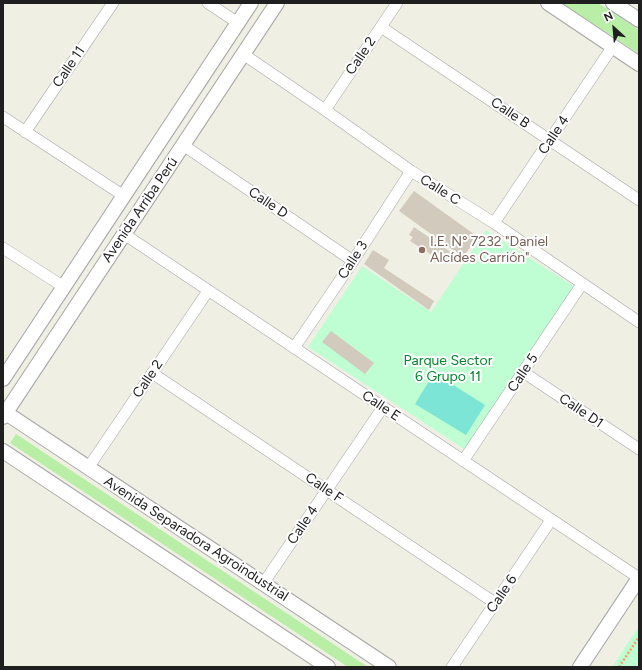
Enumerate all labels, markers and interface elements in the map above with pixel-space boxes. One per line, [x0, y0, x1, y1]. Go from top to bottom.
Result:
north arrow [594, 8, 634, 48]
text: N [602, 9, 615, 24]
street label: Calle 2 [342, 34, 380, 78]
street label: Calle 11 [49, 43, 89, 91]
street label: Calle B [487, 94, 533, 132]
street label: Calle 4 [535, 112, 573, 158]
street label: Avenida Arriba Perú [99, 154, 181, 266]
street label: Calle C [417, 171, 463, 209]
street label: Calle D [245, 184, 291, 222]
place label: I.E. N° 7232 "Daniel Alcídes Carrión" [430, 234, 548, 266]
street label: Calle 3 [334, 238, 372, 282]
marker: I.E. N° 7232 "Daniel Alcídes Carrión" [417, 245, 427, 255]
street label: Calle 5 [504, 351, 542, 395]
park label: Parque Sector 6 Grupo 11 [404, 353, 492, 386]
street label: Calle 2 [129, 357, 167, 401]
street label: Calle E [359, 387, 403, 425]
street label: Calle D1 [556, 390, 606, 432]
street label: Calle F [302, 469, 346, 507]
street label: Avenida Separadora Agroindustrial [101, 473, 291, 605]
street label: Calle 4 [284, 502, 322, 548]
street label: Calle 6 [483, 572, 521, 616]

